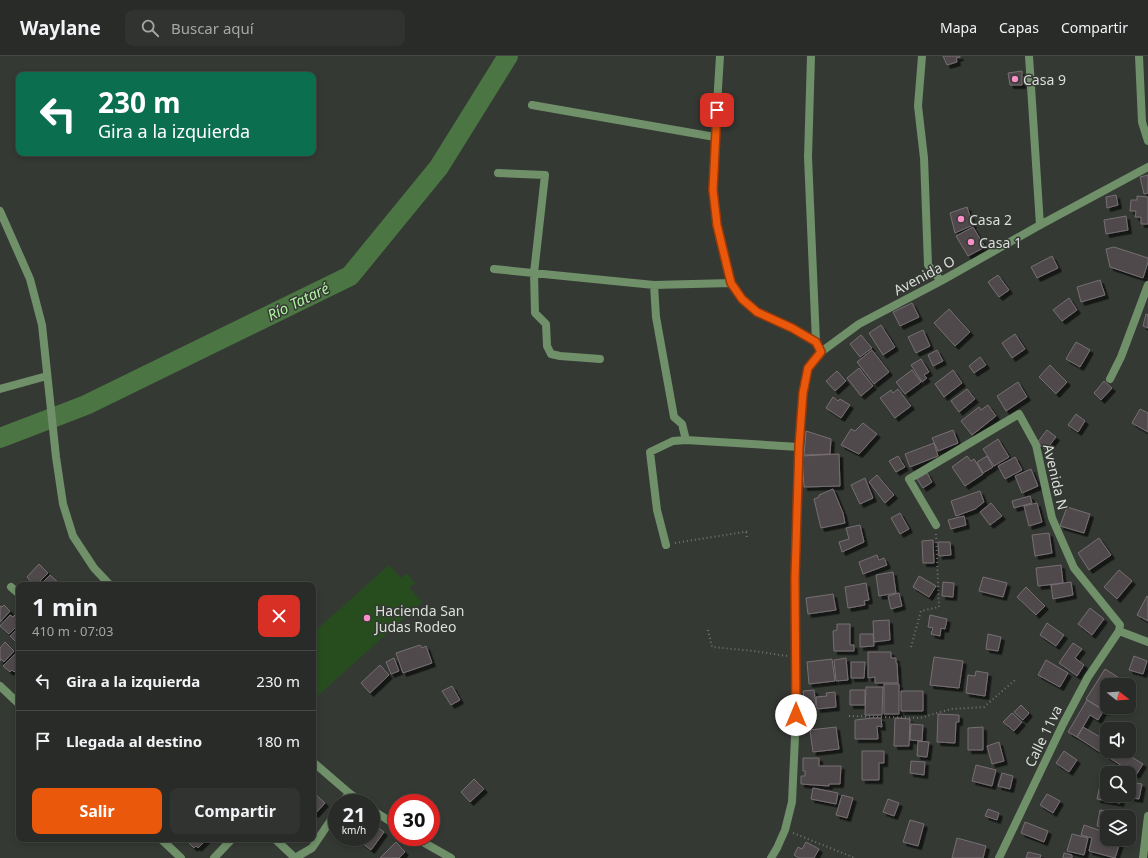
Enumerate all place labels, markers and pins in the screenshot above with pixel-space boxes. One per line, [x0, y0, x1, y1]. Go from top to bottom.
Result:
place label: Casa 9 [1023, 70, 1066, 89]
marker: Casa 9 [1010, 74, 1020, 84]
pin [700, 93, 734, 127]
place label: Casa 2 [969, 210, 1012, 229]
marker: Casa 2 [956, 214, 966, 224]
place label: Casa 1 [979, 233, 1022, 252]
marker: Casa 1 [966, 237, 976, 247]
place label: Hacienda San Judas Rodeo [373, 601, 464, 636]
marker: Hacienda San Judas Rodeo [362, 613, 372, 623]

